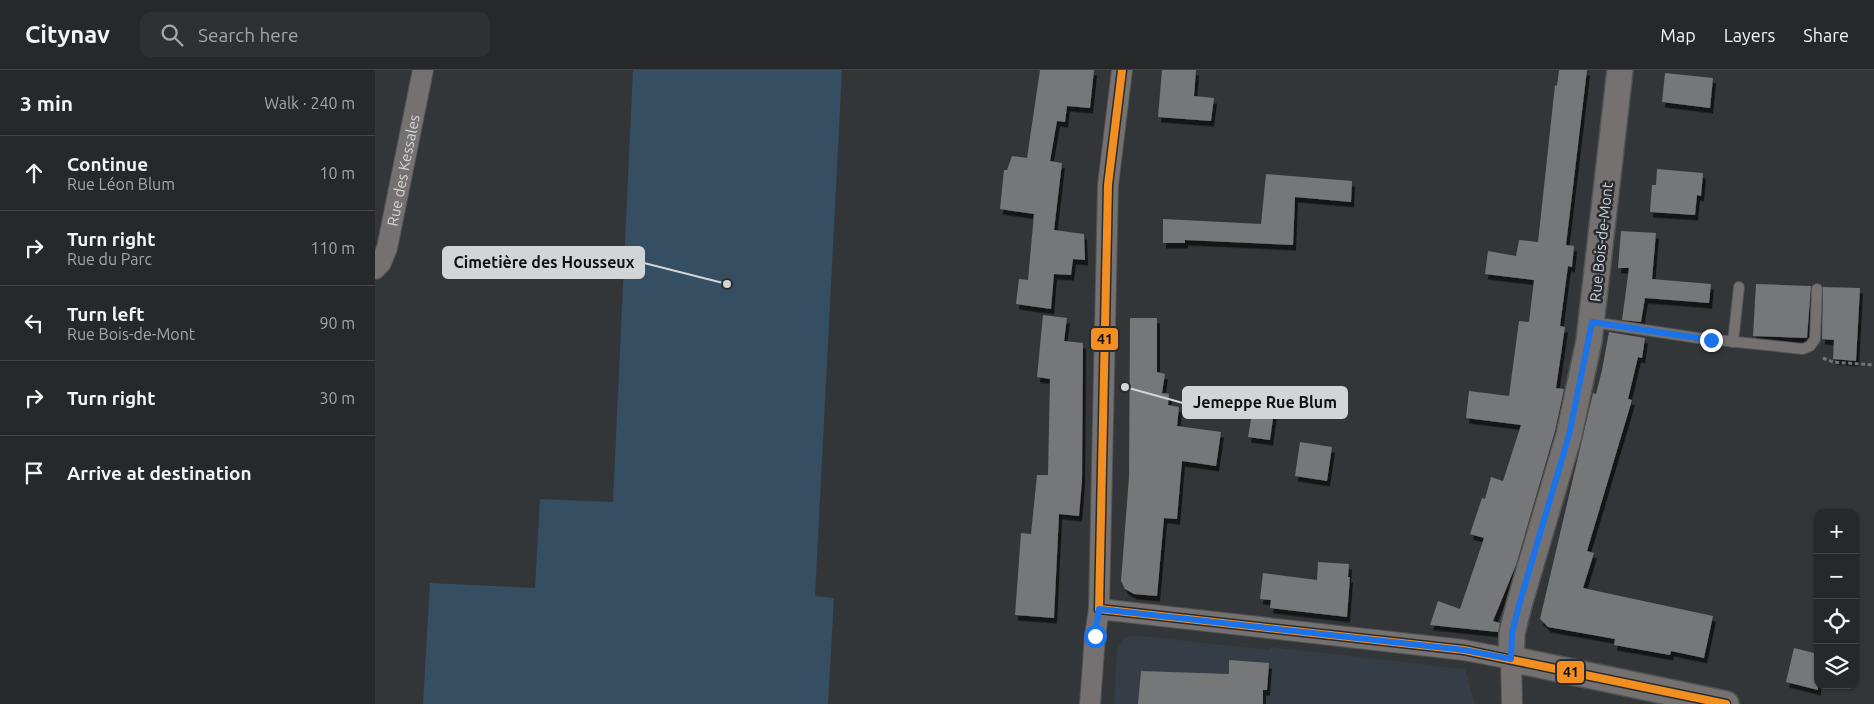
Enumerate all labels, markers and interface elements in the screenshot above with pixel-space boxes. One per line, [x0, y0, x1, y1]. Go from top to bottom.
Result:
search box [140, 12, 490, 57]
text: Citynav [25, 21, 110, 48]
icon: search [158, 21, 186, 49]
text: Search here [198, 24, 298, 46]
text: Map [1660, 25, 1696, 45]
text: Layers [1724, 25, 1775, 45]
text: Share [1803, 25, 1849, 45]
text: 3 min [20, 91, 73, 115]
text: Walk · 240 m [264, 94, 355, 112]
street label: Rue des Kessales [383, 113, 422, 227]
text: Continue [67, 153, 148, 175]
icon: ahead [20, 159, 48, 187]
text: 10 m [319, 164, 355, 182]
text: Rue Léon Blum [67, 175, 175, 193]
street label: Rue Bois-de-Mont [1586, 181, 1616, 303]
text: Turn right [67, 228, 155, 250]
icon: right [20, 234, 48, 262]
text: 110 m [310, 239, 355, 257]
callout: Cimetière des Housseux [443, 247, 644, 278]
text: Rue du Parc [67, 250, 152, 268]
text: Cimetière des Housseux [454, 253, 635, 271]
text: Turn left [67, 303, 145, 325]
icon: left [20, 309, 48, 337]
text: 90 m [319, 314, 355, 332]
text: Rue Bois-de-Mont [67, 325, 195, 343]
line badge: 41 [1090, 327, 1119, 351]
route end [1700, 329, 1723, 352]
text: 41 [1097, 331, 1113, 347]
icon: right [20, 384, 48, 412]
text: Turn right [67, 387, 155, 409]
callout: Jemeppe Rue Blum [1183, 387, 1347, 418]
text: 30 m [319, 389, 355, 407]
text: Jemeppe Rue Blum [1193, 393, 1337, 411]
icon: arrive [20, 459, 48, 487]
text: Arrive at destination [67, 462, 252, 484]
map controls [1814, 509, 1859, 689]
button: + [1814, 509, 1859, 554]
button: − [1814, 554, 1859, 599]
button: locate [1814, 599, 1859, 644]
route start [1084, 625, 1107, 648]
button: layers [1814, 644, 1859, 689]
line badge: 41 [1556, 660, 1585, 684]
text: 41 [1563, 664, 1579, 680]

